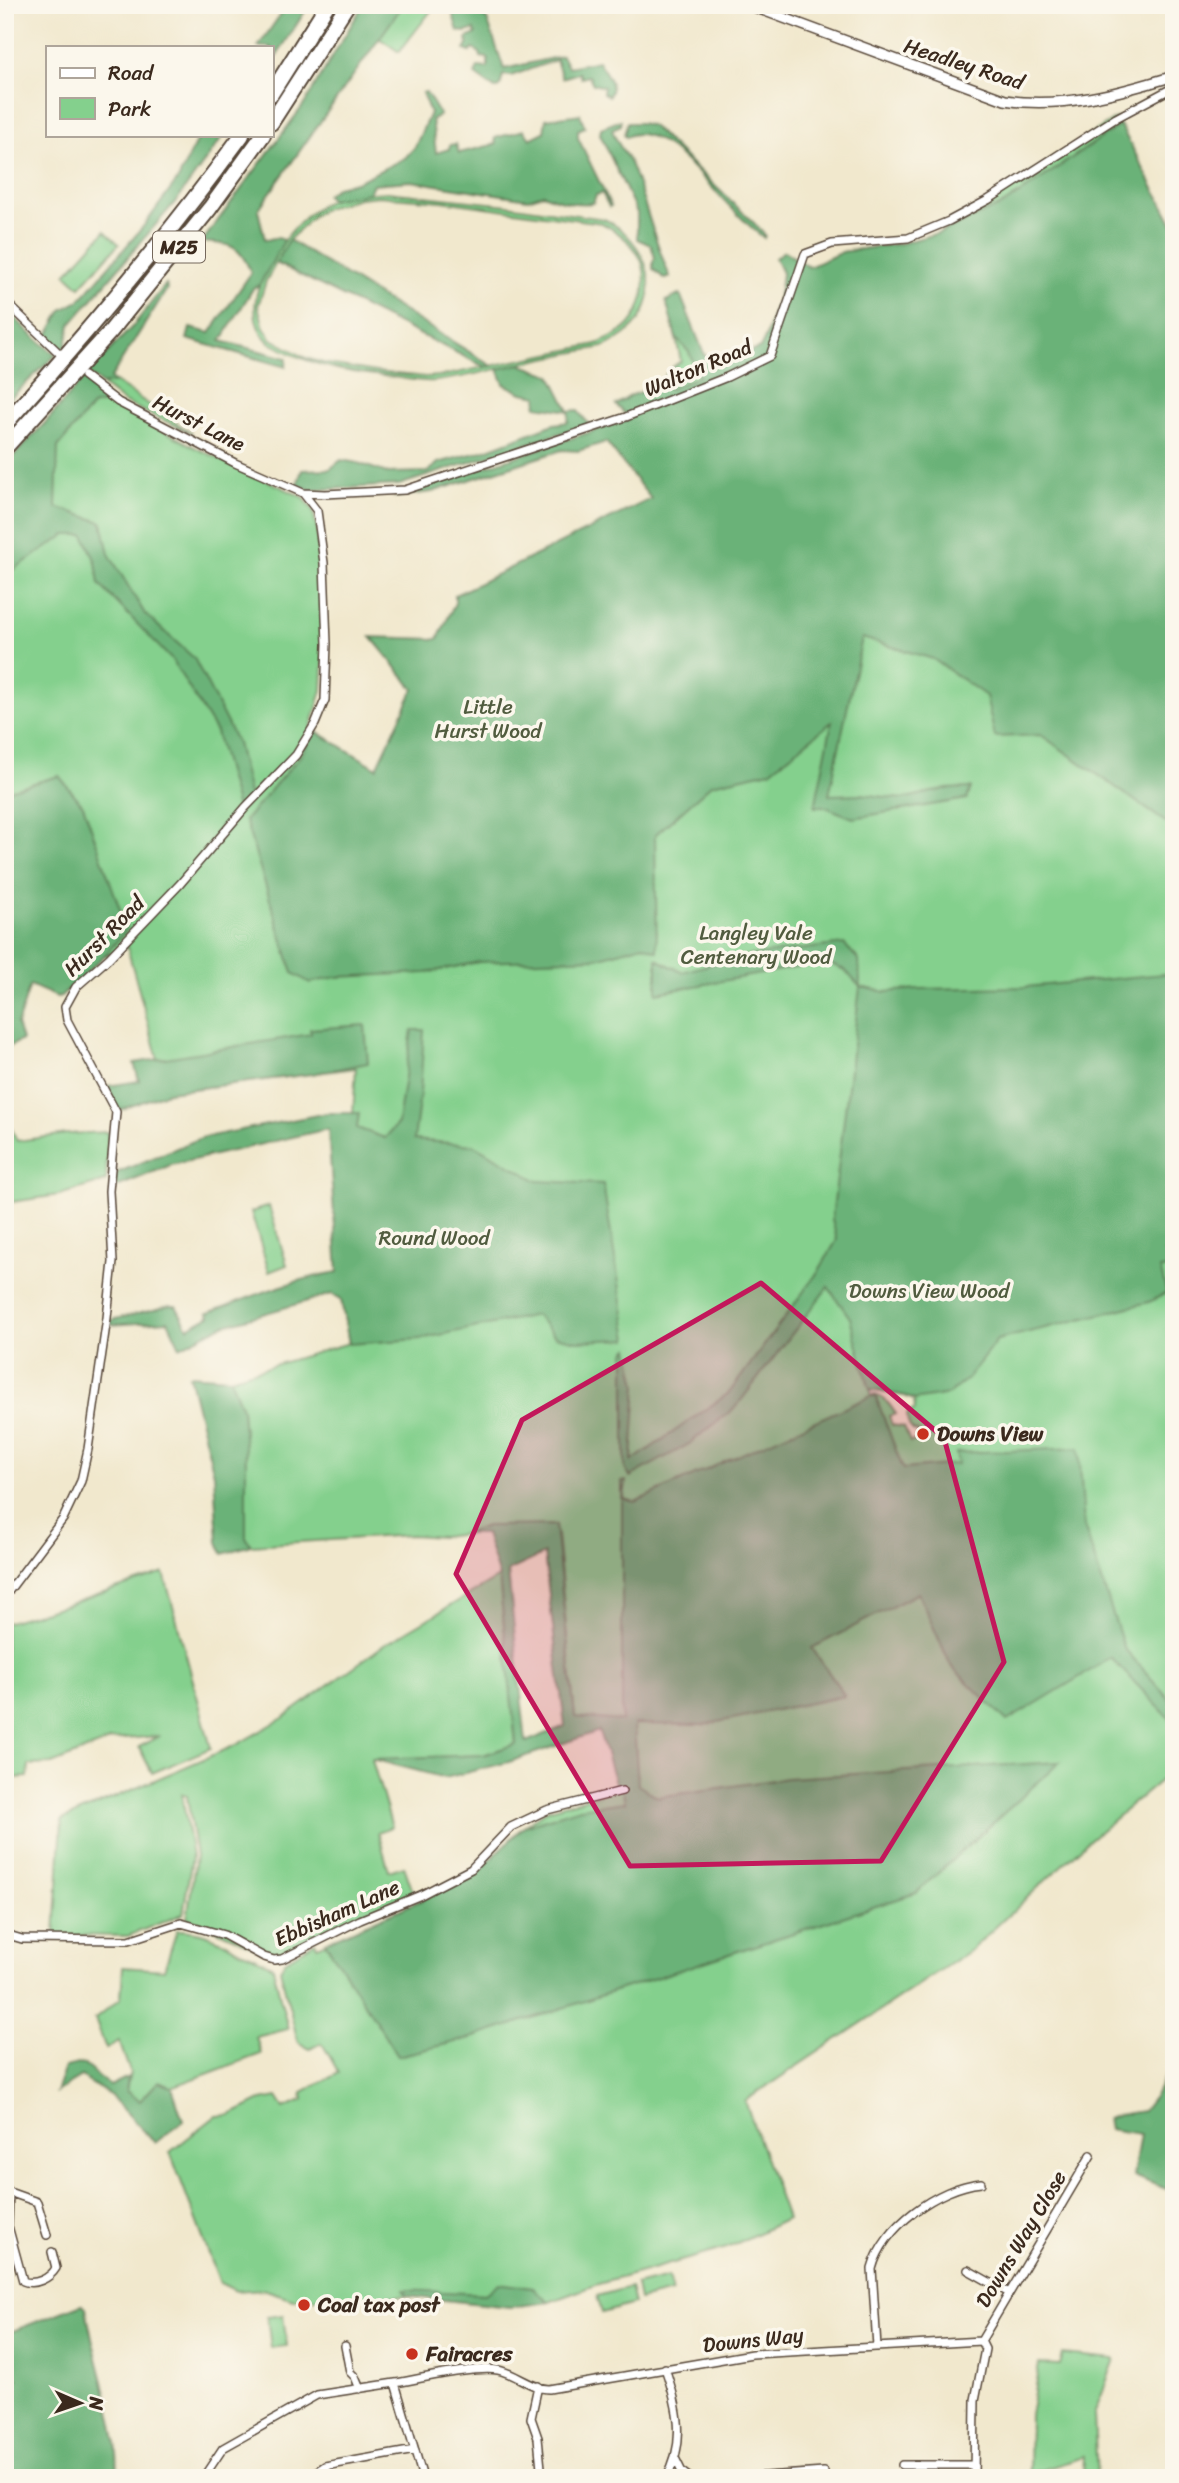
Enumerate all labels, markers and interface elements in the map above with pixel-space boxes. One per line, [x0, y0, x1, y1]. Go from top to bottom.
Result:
street label: Headley Road [899, 27, 1031, 102]
legend [46, 46, 273, 136]
text: Road [108, 54, 155, 92]
text: Park [108, 90, 151, 128]
road number: M25 [153, 232, 205, 262]
street label: Walton Road [638, 327, 760, 408]
street label: Hurst Lane [146, 383, 252, 463]
park label: Little Hurst Wood [435, 688, 543, 750]
street label: Hurst Road [54, 885, 155, 986]
park label: Langley Vale Centenary Wood [681, 914, 833, 976]
park label: Round Wood [378, 1219, 491, 1257]
park label: Downs View Wood [849, 1272, 1011, 1310]
place label: Downs View [937, 1415, 1045, 1453]
marker: Downs View [915, 1426, 931, 1442]
street label: Ebbisham Lane [268, 1868, 406, 1958]
street label: Downs Way Close [965, 2163, 1077, 2315]
place label: Coal tax post [317, 2286, 441, 2324]
marker: Coal tax post [296, 2297, 312, 2313]
street label: Downs Way [701, 2316, 805, 2364]
place label: Fairacres [425, 2335, 514, 2373]
marker: Fairacres [404, 2346, 420, 2362]
north arrow [46, 2368, 116, 2438]
text: N [80, 2395, 113, 2412]

